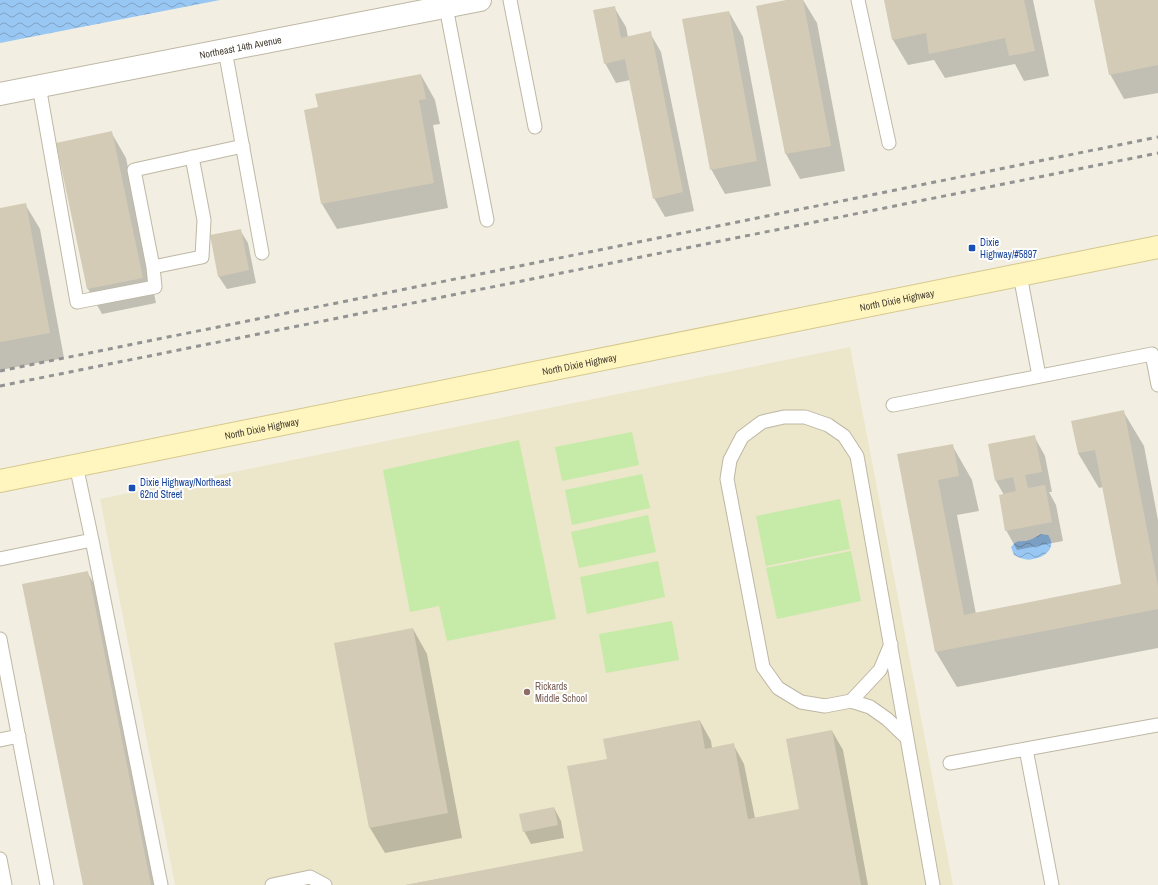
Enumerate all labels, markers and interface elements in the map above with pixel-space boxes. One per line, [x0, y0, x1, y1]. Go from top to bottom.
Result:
street label: Northeast 14th Avenue [198, 33, 283, 62]
place label: Dixie Highway/#5897 [980, 236, 1037, 261]
marker: Dixie Highway/#5897 [967, 243, 977, 253]
street label: North Dixie Highway [859, 286, 936, 314]
street label: North Dixie Highway [541, 350, 619, 378]
street label: North Dixie Highway [223, 415, 301, 442]
place label: Dixie Highway/Northeast 62nd Street [140, 476, 232, 501]
marker: Dixie Highway/Northeast 62nd Street [127, 483, 137, 493]
place label: Rickards Middle School [535, 680, 587, 705]
marker: Rickards Middle School [522, 687, 532, 697]

